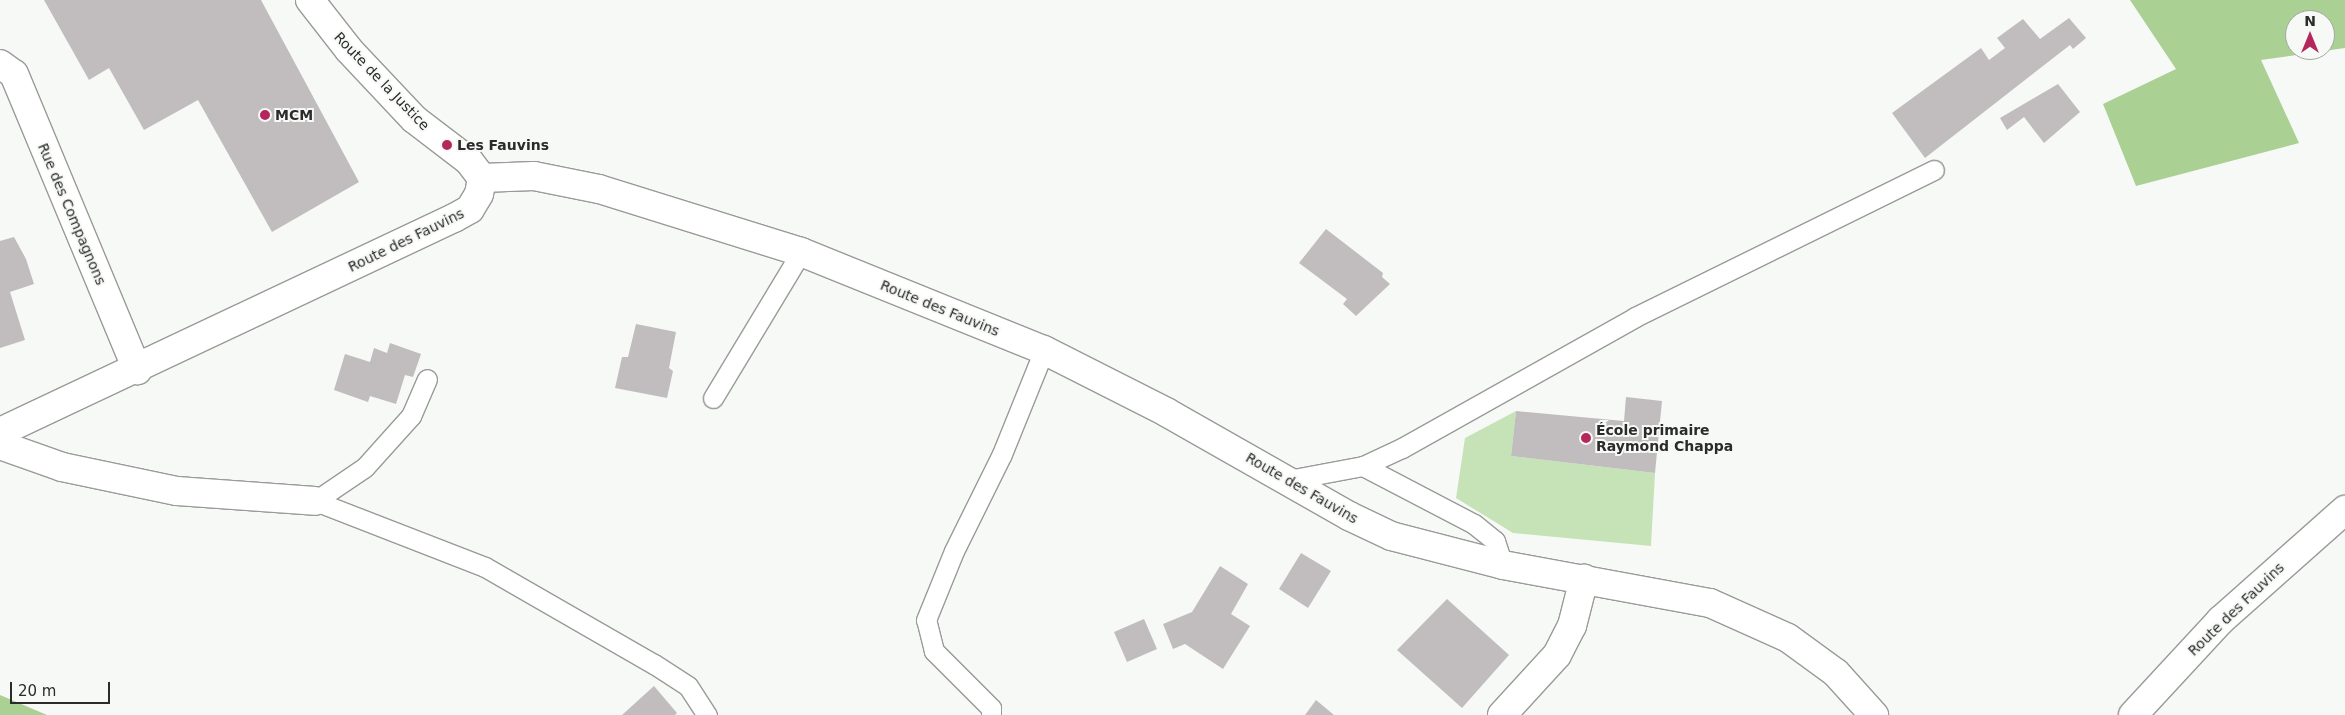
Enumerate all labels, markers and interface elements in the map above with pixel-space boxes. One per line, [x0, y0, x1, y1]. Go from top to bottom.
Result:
north arrow [2285, 10, 2335, 60]
text: N [2304, 13, 2316, 29]
street label: Route de la Justice [331, 28, 433, 134]
place label: MCM [275, 107, 313, 123]
marker: MCM [259, 109, 271, 121]
place label: Les Fauvins [457, 137, 549, 153]
marker: Les Fauvins [441, 139, 453, 151]
street label: Rue des Compagnons [35, 141, 109, 287]
street label: Route des Fauvins [345, 205, 467, 275]
street label: Route des Fauvins [878, 276, 1002, 340]
place label: École primaire Raymond Chappa [1596, 422, 1733, 454]
marker: École primaire Raymond Chappa [1580, 432, 1592, 444]
street label: Route des Fauvins [1243, 449, 1361, 527]
street label: Route des Fauvins [2185, 559, 2287, 659]
scale bar [12, 672, 112, 704]
text: 20 m [18, 682, 56, 700]

